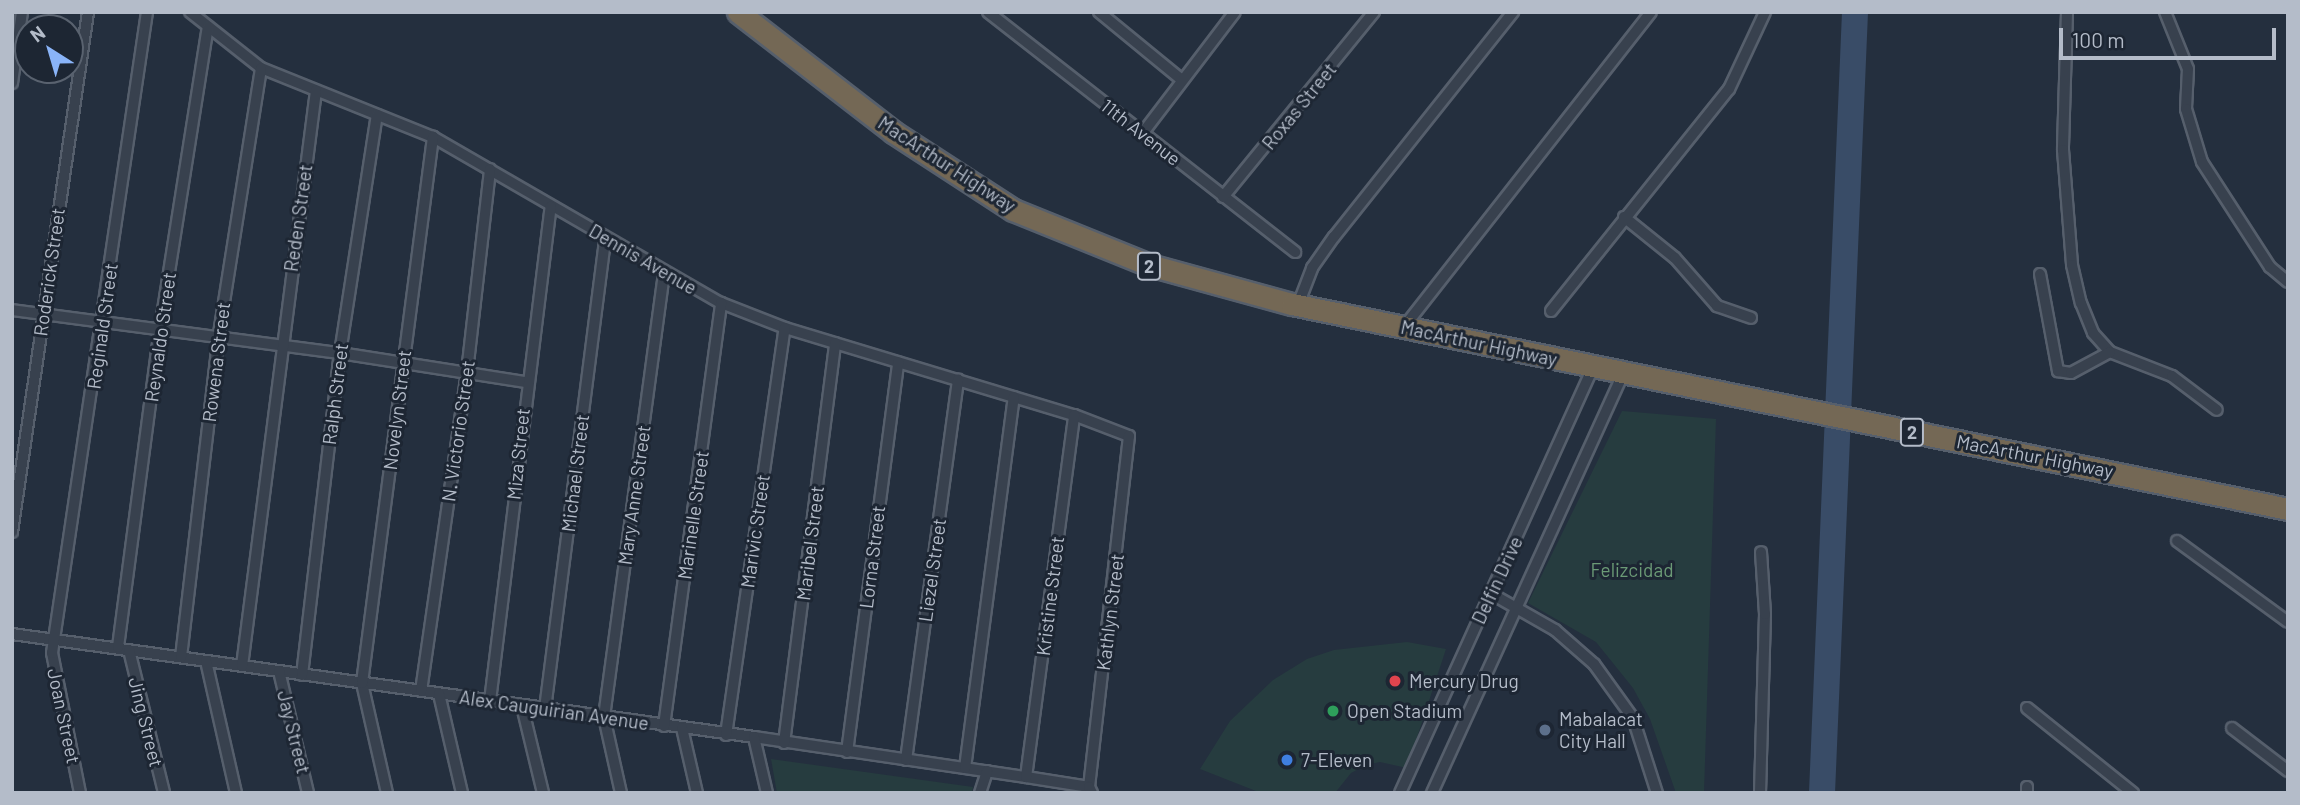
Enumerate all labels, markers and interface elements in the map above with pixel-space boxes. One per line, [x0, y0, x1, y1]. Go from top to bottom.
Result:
north arrow [14, 14, 84, 84]
scale bar [2062, 14, 2279, 58]
text: N [25, 20, 49, 46]
text: 100 m [2072, 27, 2125, 52]
street label: Roxas Street [1257, 58, 1341, 154]
street label: 11th Avenue [1097, 94, 1185, 170]
street label: MacArthur Highway [874, 111, 1020, 217]
street label: Reden Street [279, 163, 317, 273]
street label: Roderick Street [29, 206, 69, 338]
street label: Dennis Avenue [585, 219, 701, 299]
road number: 2 [1137, 252, 1161, 280]
street label: Reginald Street [82, 261, 122, 391]
street label: Reynaldo Street [140, 271, 180, 403]
street label: Rowena Street [197, 301, 235, 423]
street label: MacArthur Highway [1399, 315, 1559, 371]
street label: Ralph Street [317, 342, 353, 446]
street label: Novelyn Street [378, 349, 416, 471]
street label: N. Victorio Street [437, 359, 479, 503]
street label: Miza Street [502, 407, 534, 501]
street label: Michael Street [556, 413, 594, 533]
road number: 2 [1900, 418, 1924, 446]
street label: Mary Anne Street [613, 424, 655, 566]
street label: MacArthur Highway [1955, 430, 2115, 482]
street label: Marinelle Street [673, 449, 713, 581]
street label: Marivic Street [736, 473, 774, 589]
street label: Maribel Street [792, 484, 828, 602]
street label: Lorna Street [854, 504, 890, 610]
street label: Liezel Street [913, 517, 951, 623]
street label: Delfin Drive [1467, 532, 1527, 628]
street label: Kristine Street [1031, 535, 1069, 657]
street label: Kathlyn Street [1092, 552, 1128, 672]
park label: Felizcidad [1590, 559, 1674, 581]
street label: Joan Street [43, 666, 85, 766]
place label: Mercury Drug [1409, 670, 1519, 692]
marker: Mercury Drug [1387, 673, 1403, 689]
street label: Jing Street [124, 675, 168, 769]
street label: Alex Cauguirian Avenue [458, 685, 650, 735]
street label: Jay Street [273, 688, 315, 776]
place label: Open Stadium [1347, 700, 1462, 722]
marker: Open Stadium [1325, 703, 1341, 719]
place label: Mabalacat City Hall [1559, 708, 1643, 752]
marker: Mabalacat City Hall [1537, 722, 1553, 738]
place label: 7-Eleven [1301, 749, 1372, 771]
marker: 7-Eleven [1279, 752, 1295, 768]

